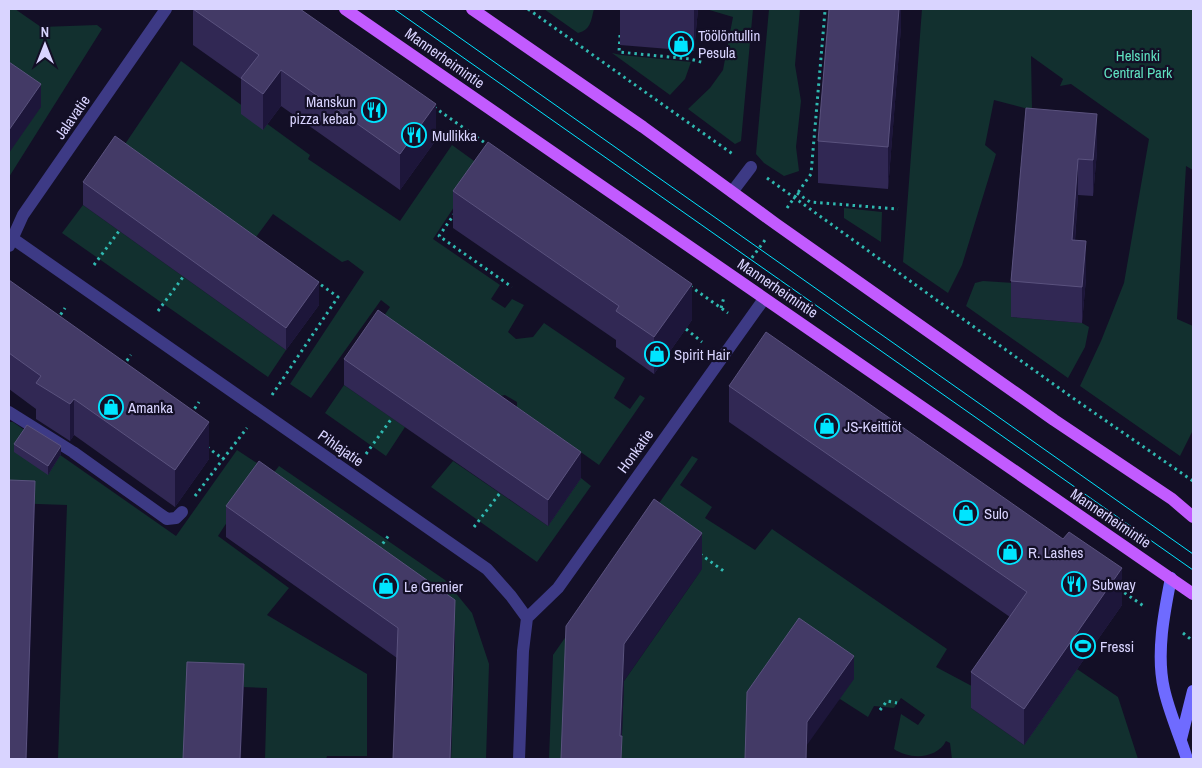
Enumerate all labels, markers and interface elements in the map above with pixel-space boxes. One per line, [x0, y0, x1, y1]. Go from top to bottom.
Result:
north arrow [20, 20, 70, 70]
text: N [41, 23, 49, 41]
street label: Mannerheimintie [401, 23, 489, 93]
place label: Töölöntullin Pesula [698, 25, 760, 63]
shop icon: Töölöntullin Pesula [668, 31, 694, 57]
park label: Helsinki Central Park [1104, 45, 1173, 83]
street label: Jalavatie [49, 91, 95, 143]
place label: Manskun pizza kebab [290, 91, 356, 129]
restaurant icon: Manskun pizza kebab [361, 97, 387, 123]
restaurant icon: Mullikka [401, 122, 427, 148]
place label: Mullikka [432, 125, 477, 146]
street label: Mannerheimintie [734, 253, 823, 323]
shop icon: Spirit Hair [644, 341, 670, 367]
place label: Spirit Hair [674, 344, 730, 365]
shop icon: Amanka [98, 394, 124, 420]
place label: Amanka [127, 397, 173, 418]
shop icon: JS-Keittiöt [814, 413, 840, 439]
place label: JS-Keittiöt [844, 416, 902, 437]
street label: Pihlajatie [314, 425, 368, 471]
street label: Honkatie [612, 425, 658, 477]
street label: Mannerheimintie [1067, 483, 1156, 553]
shop icon: Sulo [953, 500, 979, 526]
place label: Sulo [984, 503, 1009, 524]
shop icon: R. Lashes [997, 539, 1023, 565]
place label: R. Lashes [1028, 542, 1083, 563]
restaurant icon: Subway [1061, 571, 1087, 597]
shop icon: Le Grenier [373, 573, 399, 599]
place label: Subway [1092, 574, 1137, 595]
place label: Le Grenier [404, 576, 463, 597]
sports icon: Fressi [1070, 633, 1096, 659]
place label: Fressi [1100, 636, 1134, 657]

